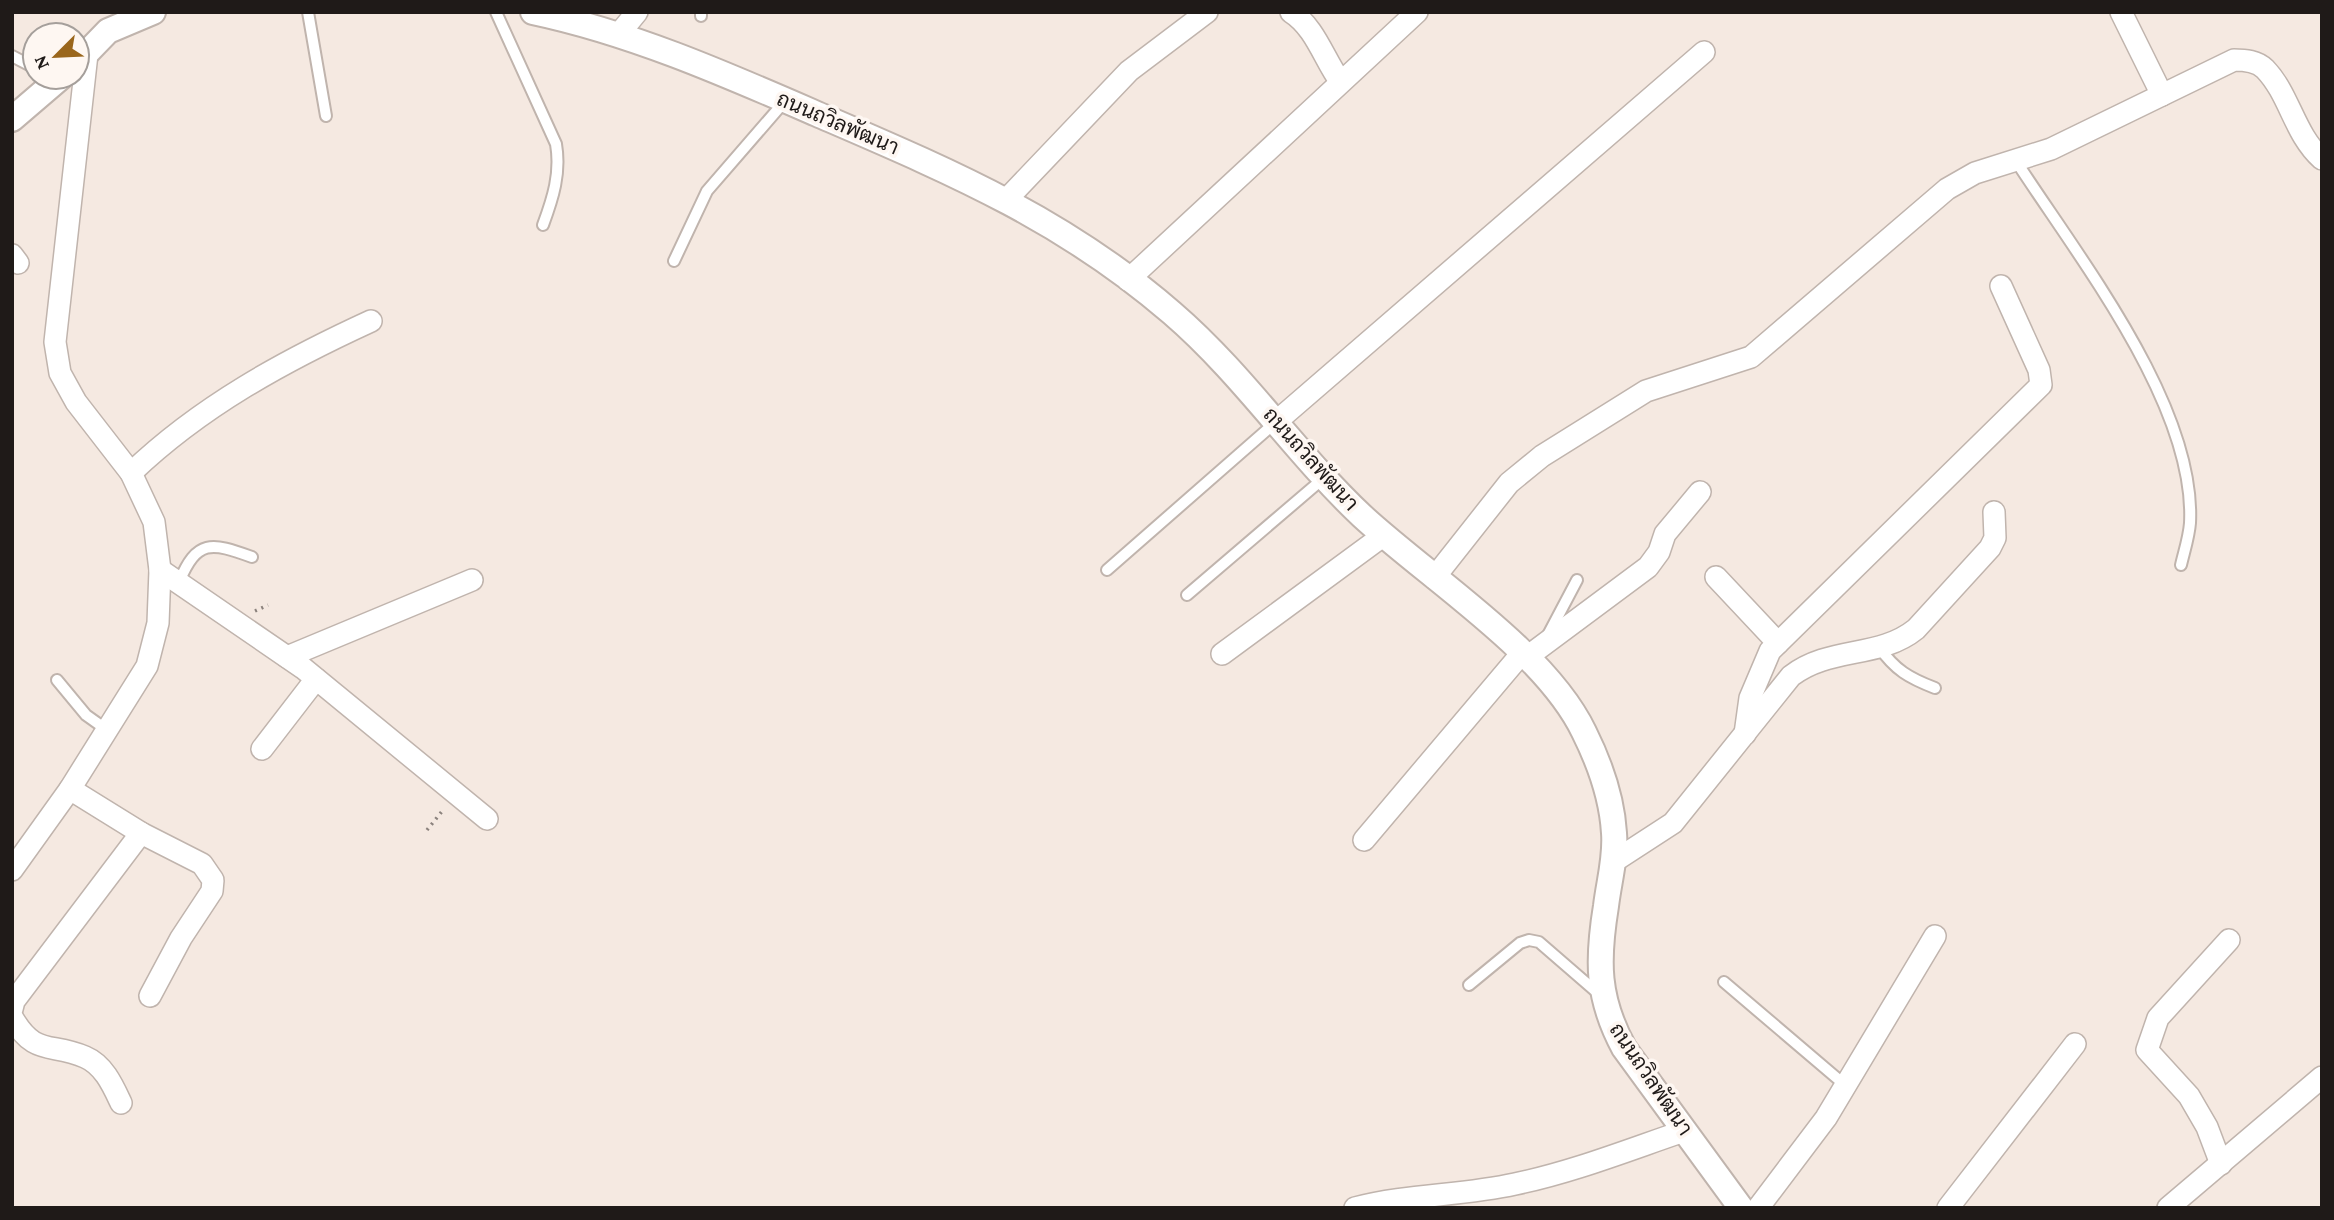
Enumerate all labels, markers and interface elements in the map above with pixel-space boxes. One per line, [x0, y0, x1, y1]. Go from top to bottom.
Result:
north arrow [21, 21, 91, 91]
text: N [29, 52, 53, 73]
street label: ถนนถวิลพัฒนา [773, 87, 903, 159]
street label: ถนนถวิลพัฒนา [1259, 403, 1363, 515]
street label: ถนนถวิลพัฒนา [1605, 1018, 1697, 1140]

